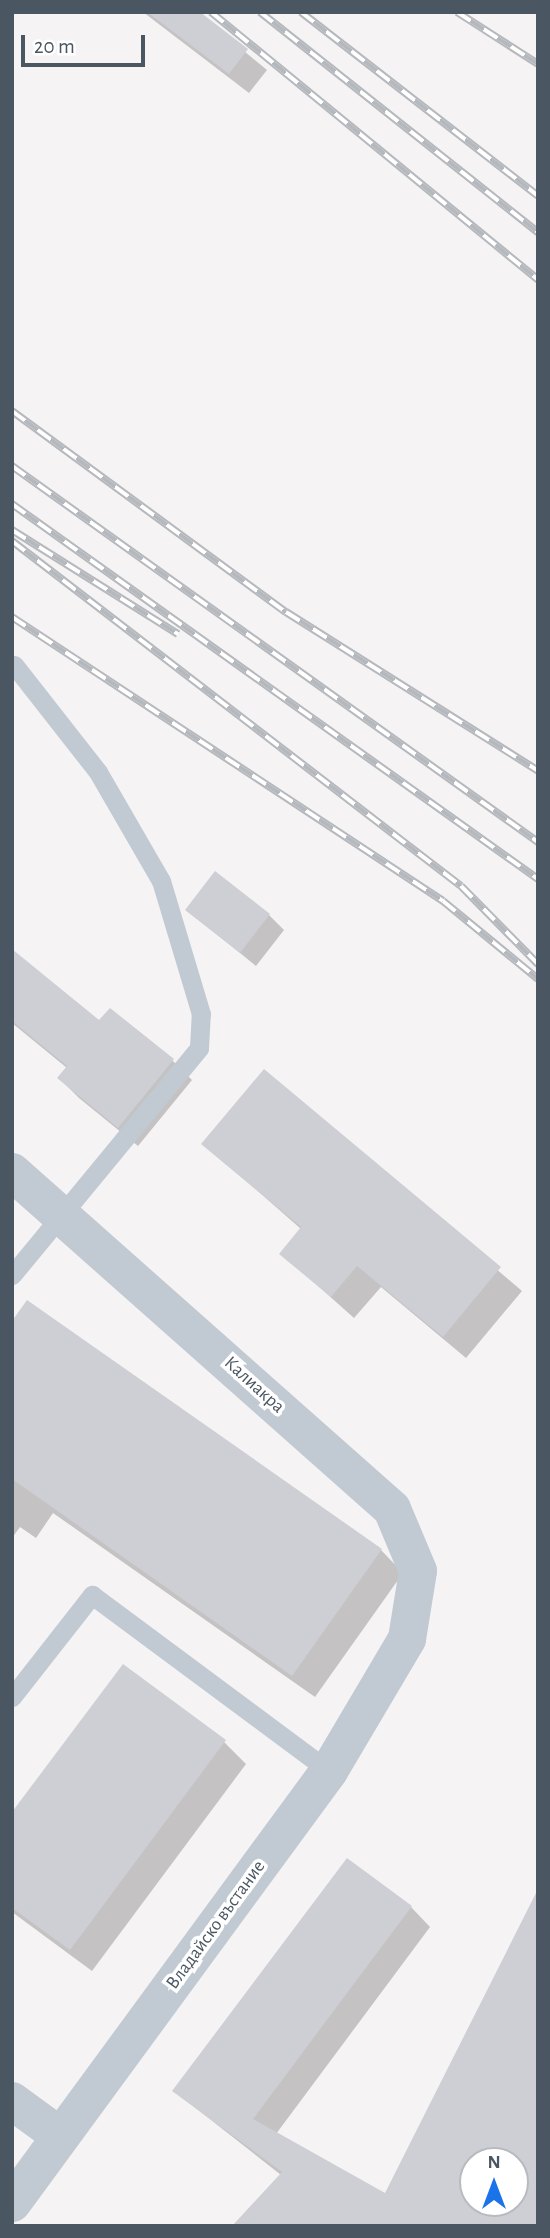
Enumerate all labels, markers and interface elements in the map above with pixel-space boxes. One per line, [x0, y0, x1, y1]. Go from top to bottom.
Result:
scale bar [24, 21, 149, 65]
text: 20 m [34, 36, 75, 57]
street label: Калиакра [219, 1352, 289, 1418]
street label: Владайско въстание [162, 1856, 270, 1994]
north arrow [459, 2147, 529, 2217]
text: N [487, 2153, 501, 2172]

